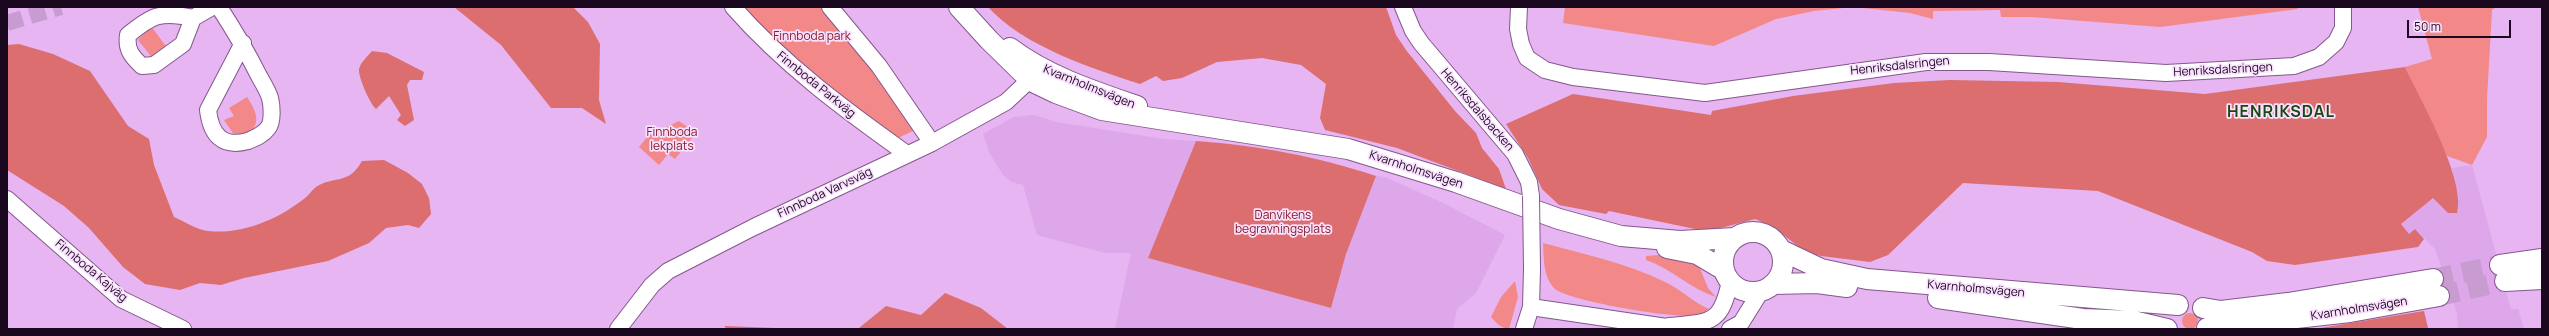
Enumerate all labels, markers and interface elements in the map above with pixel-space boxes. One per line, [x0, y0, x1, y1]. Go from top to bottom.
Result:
scale bar [2409, 12, 2513, 38]
text: 50 m [2414, 18, 2441, 35]
park label: Finnboda park [773, 30, 851, 44]
street label: Finnboda Parkväg [774, 49, 858, 121]
street label: Henriksdalsringen [1850, 54, 1950, 78]
street label: Henriksdalsringen [2173, 60, 2273, 80]
street label: Kvarnholmsvägen [1041, 62, 1137, 112]
street label: Henriksdalsbacken [1437, 66, 1517, 154]
district label: HENRIKSDAL [2227, 103, 2335, 123]
park label: Finnboda lekplats [646, 126, 698, 154]
street label: Kvarnholmsvägen [1367, 148, 1465, 192]
street label: Finnboda Varvsväg [775, 165, 875, 221]
park label: Danvikens begravningsplats [1235, 209, 1331, 237]
street label: Finnboda Kajväg [52, 237, 130, 305]
street label: Kvarnholmsvägen [1927, 278, 2025, 300]
street label: Kvarnholmsvägen [2310, 294, 2408, 324]

